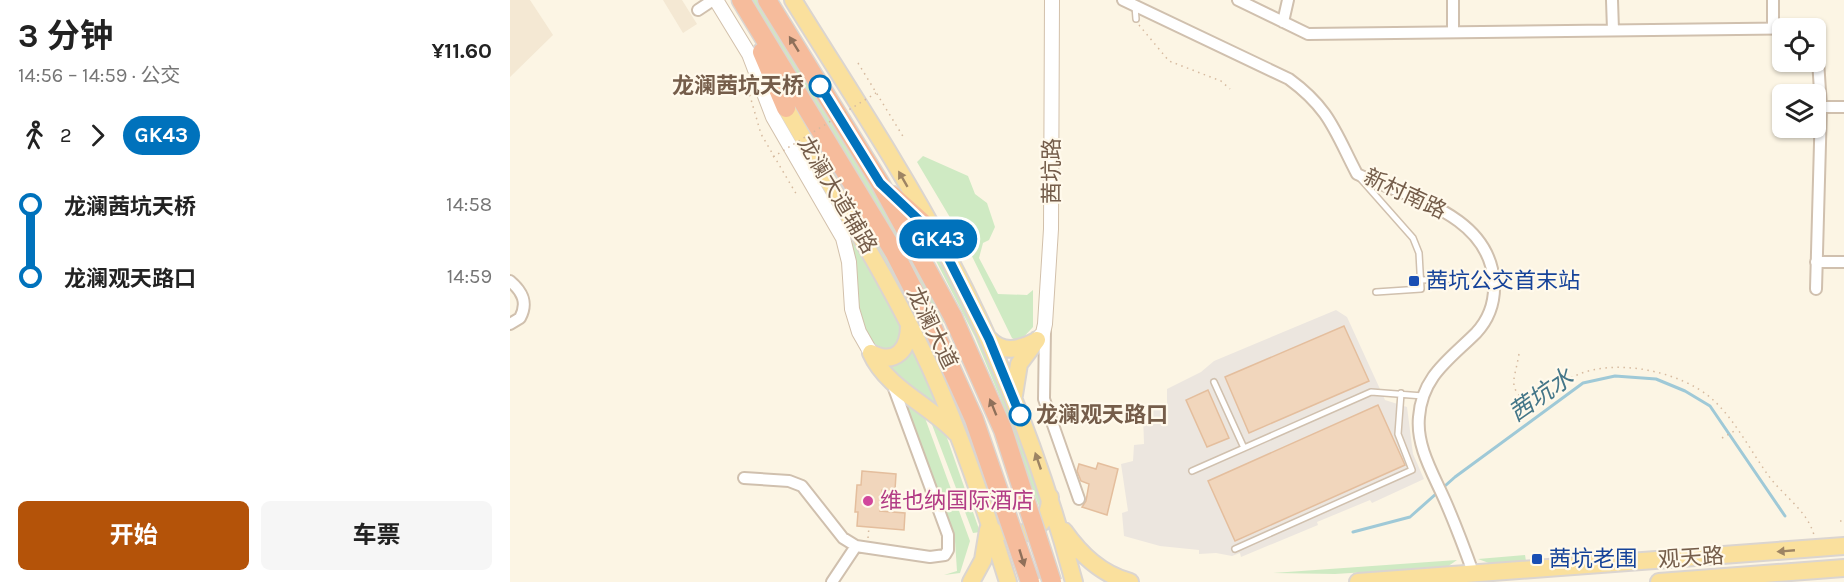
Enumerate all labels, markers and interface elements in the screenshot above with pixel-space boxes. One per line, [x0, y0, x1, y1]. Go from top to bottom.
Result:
text: 3 分钟 [18, 17, 113, 55]
map controls [1772, 18, 1826, 138]
button: locate [1772, 18, 1826, 72]
one-way arrow [789, 36, 800, 52]
text: ¥11.60 [431, 38, 492, 64]
text: 14:56 – 14:59 · 公交 [18, 64, 180, 87]
place label: 龙澜茜坑天桥 [672, 73, 804, 99]
marker: 龙澜茜坑天桥 [809, 75, 831, 97]
button: layers [1772, 84, 1826, 138]
icon: walk [18, 119, 51, 152]
icon: forward [81, 119, 114, 152]
text: GK43 [135, 123, 188, 147]
text: 2 [60, 124, 72, 147]
street label: 龙澜大道辅路 [792, 132, 882, 258]
street label: 茜坑路 [1039, 138, 1065, 204]
street label: 新村南路 [1360, 164, 1450, 224]
one-way arrow [897, 171, 908, 187]
text: 14:58 [446, 193, 492, 216]
text: 龙澜茜坑天桥 [64, 194, 196, 220]
line badge: GK43 [896, 220, 980, 258]
text: GK43 [911, 227, 965, 251]
text: 14:59 [447, 265, 492, 288]
text: 龙澜观天路口 [64, 266, 196, 292]
place label: 茜坑公交首末站 [1426, 268, 1580, 294]
marker: 茜坑公交首末站 [1407, 274, 1421, 288]
street label: 龙澜大道 [901, 283, 963, 373]
water label: 茜坑水 [1503, 362, 1579, 427]
one-way arrow [988, 398, 997, 416]
place label: 龙澜观天路口 [1036, 402, 1168, 428]
marker: 龙澜观天路口 [1009, 404, 1031, 426]
one-way arrow [1032, 452, 1042, 470]
place label: 维也纳国际酒店 [880, 488, 1034, 514]
marker: 维也纳国际酒店 [861, 494, 875, 508]
button: 开始 [18, 501, 249, 570]
button: 车票 [261, 501, 492, 570]
street label: 观天路 [1657, 543, 1725, 573]
place label: 茜坑老围 [1549, 546, 1637, 572]
one-way arrow [1776, 546, 1795, 555]
one-way arrow [1018, 549, 1027, 567]
marker: 茜坑老围 [1530, 552, 1544, 566]

